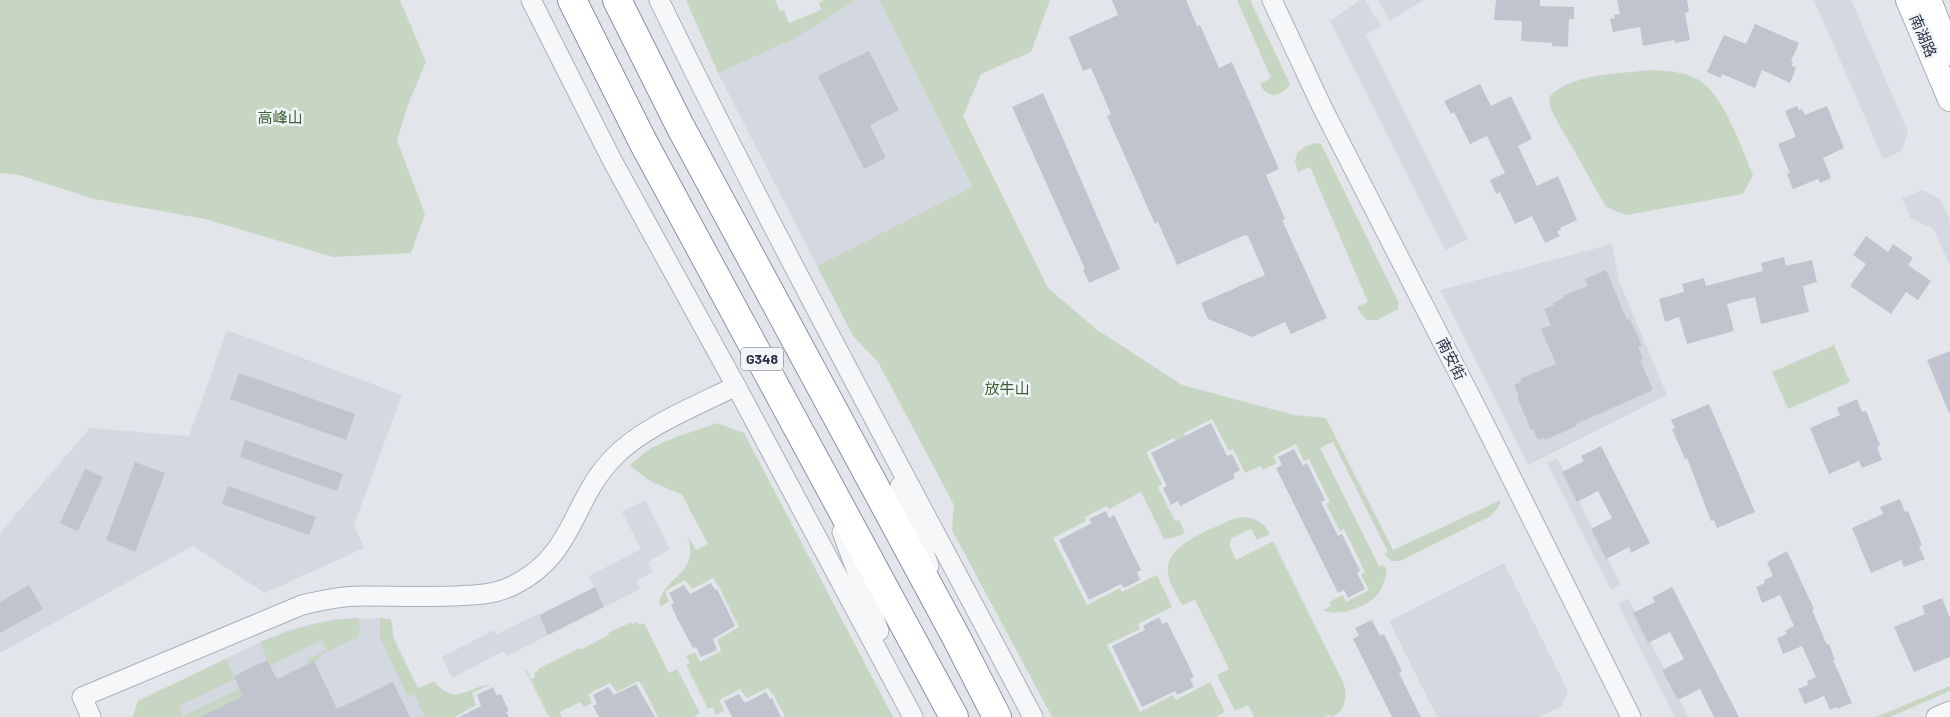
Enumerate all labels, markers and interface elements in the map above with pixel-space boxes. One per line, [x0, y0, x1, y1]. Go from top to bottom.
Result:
street label: 南湖路 [1907, 11, 1941, 60]
park label: 高峰山 [257, 108, 303, 126]
street label: 南安街 [1434, 334, 1470, 383]
road number: G348 [741, 348, 783, 370]
park label: 放牛山 [984, 379, 1030, 397]

